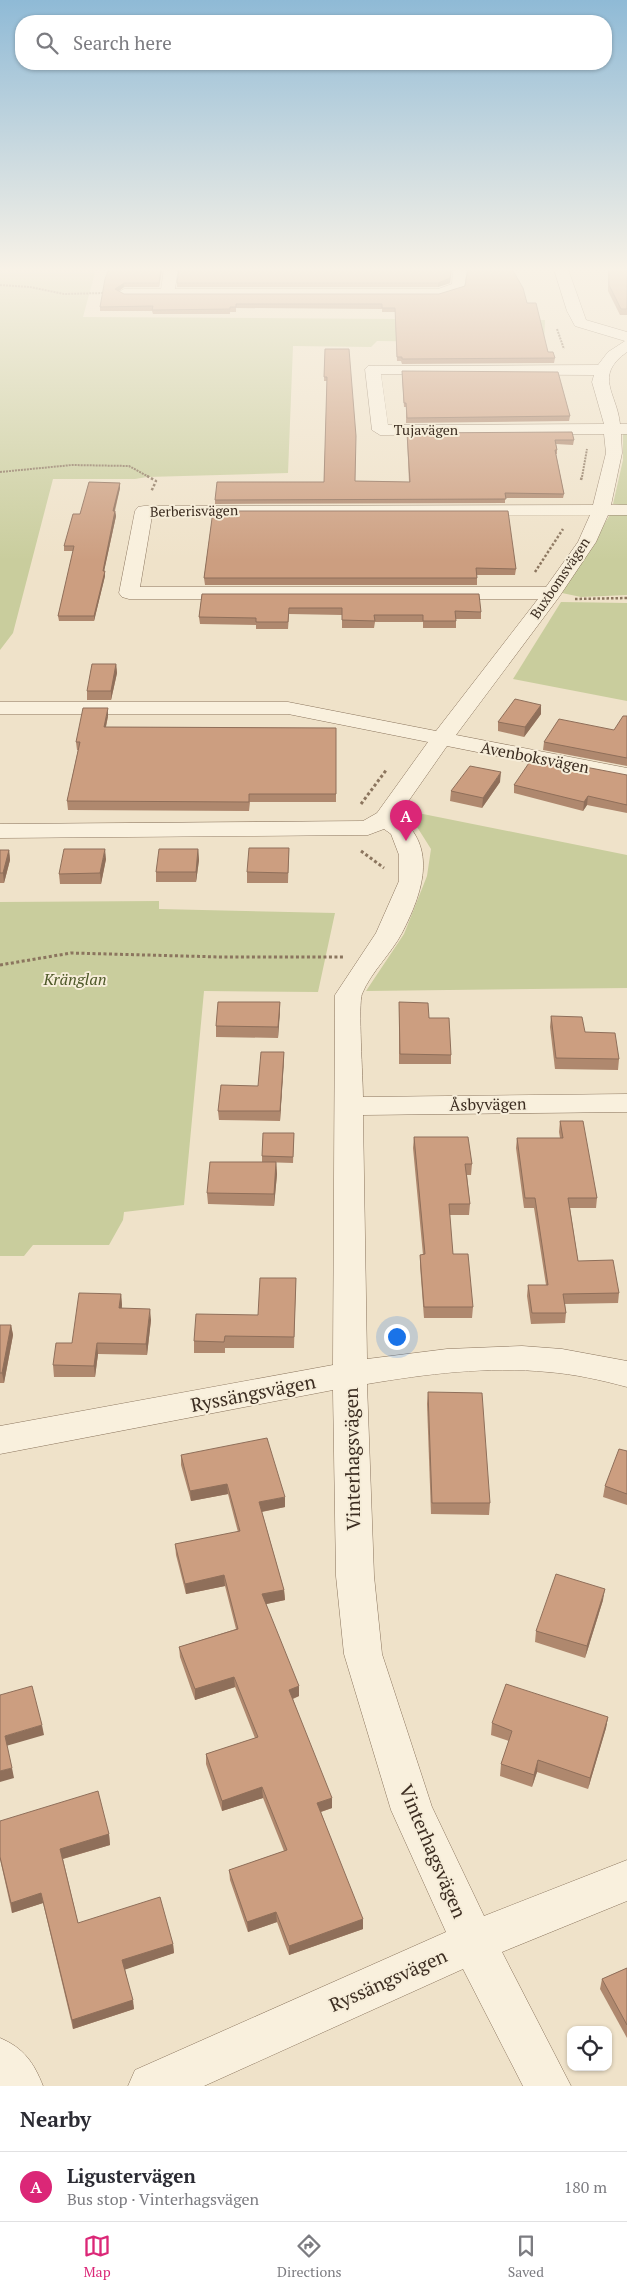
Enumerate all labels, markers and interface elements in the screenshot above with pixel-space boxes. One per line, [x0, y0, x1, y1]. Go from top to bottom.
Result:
search box [15, 15, 612, 70]
icon: search [33, 29, 61, 57]
text: Search here [73, 30, 172, 55]
street label: Tujavägen [394, 420, 459, 439]
street label: Berberisvägen [150, 500, 239, 521]
street label: Buxbomsvägen [525, 533, 594, 622]
street label: Avenboksvägen [479, 736, 592, 778]
pin: A [390, 800, 422, 841]
park label: Kränglan [42, 968, 107, 990]
street label: Åsbyvägen [449, 1092, 527, 1116]
your location [384, 1324, 410, 1350]
street label: Ryssängsvägen [188, 1368, 317, 1417]
street label: Vinterhagsvägen [338, 1387, 365, 1531]
street label: Vinterhagsvägen [394, 1780, 473, 1921]
street label: Ryssängsvägen [325, 1942, 451, 2017]
map controls [567, 2026, 612, 2071]
button: locate [567, 2026, 612, 2071]
text: Nearby [20, 2105, 91, 2133]
text: Ligustervägen [67, 2163, 196, 2188]
text: A [30, 2176, 42, 2198]
text: 180 m [564, 2176, 607, 2198]
text: Bus stop · Vinterhagsvägen [67, 2188, 259, 2210]
tab: Map [83, 2232, 111, 2281]
tab: Directions [277, 2232, 342, 2281]
tab: Saved [508, 2232, 544, 2281]

